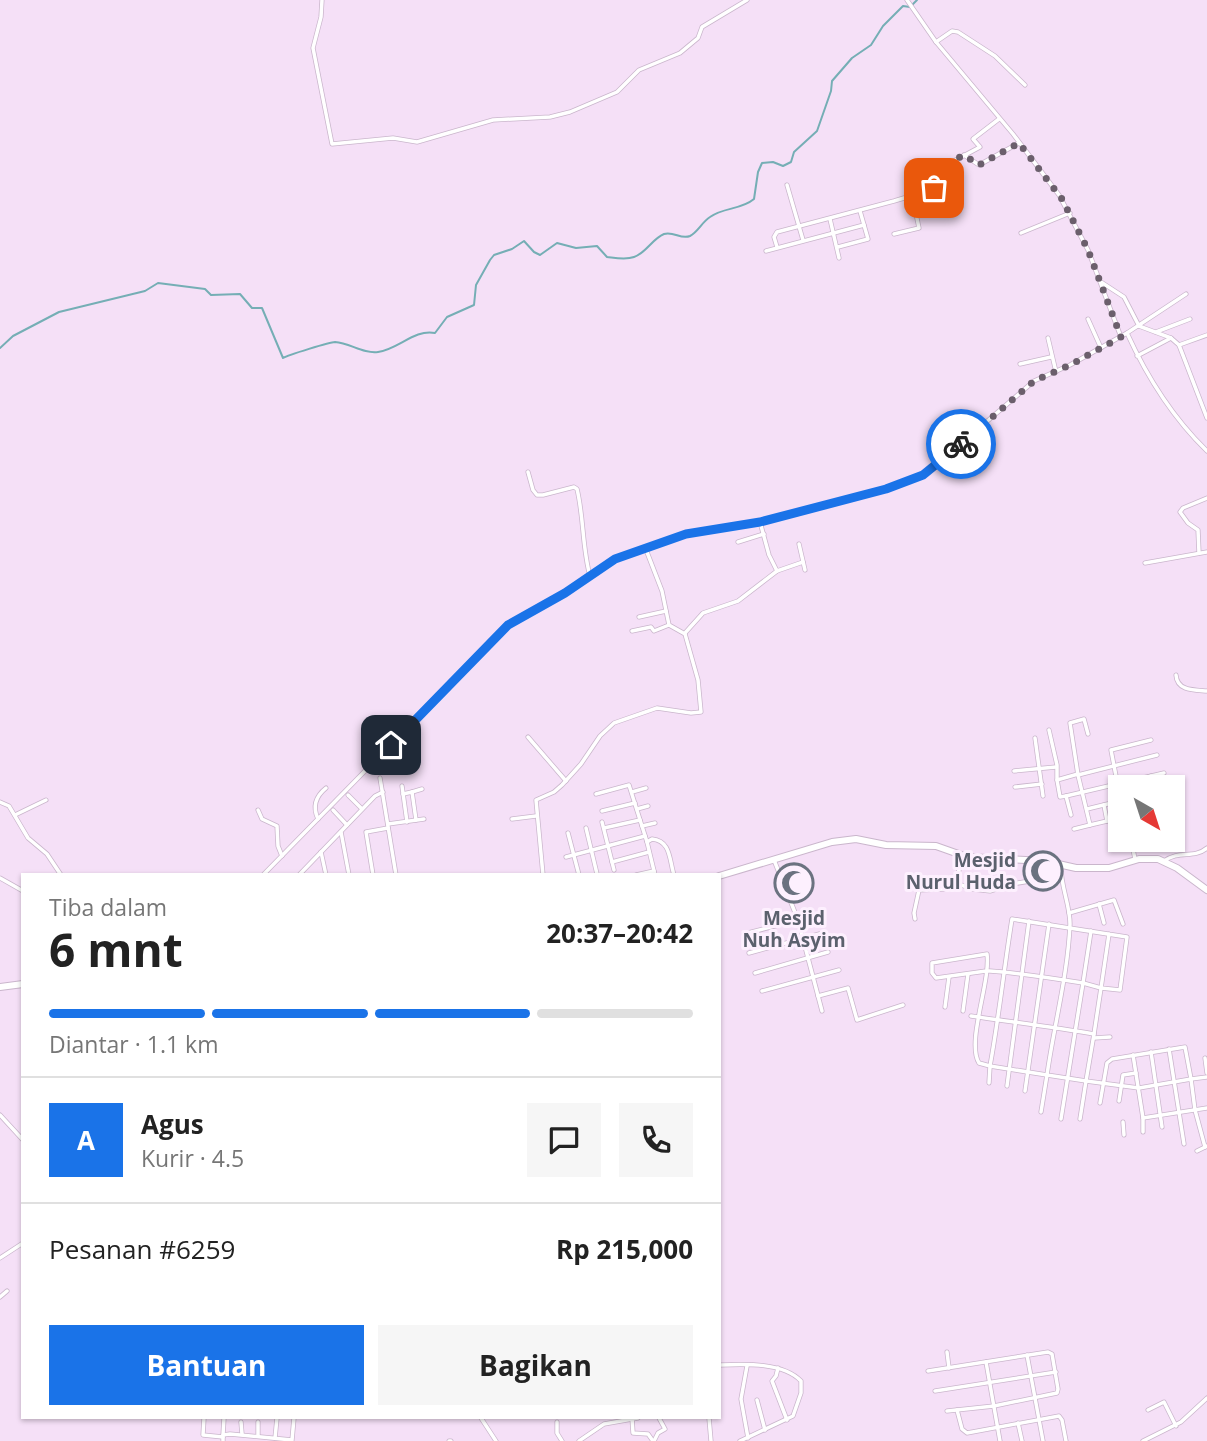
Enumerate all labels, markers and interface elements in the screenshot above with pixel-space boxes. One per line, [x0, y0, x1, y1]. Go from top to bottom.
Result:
pin [904, 158, 964, 218]
icon: bag [915, 169, 953, 207]
courier [926, 409, 996, 479]
icon: bike [942, 425, 980, 463]
pin [361, 715, 421, 775]
icon: home [372, 726, 410, 764]
north arrow [1108, 775, 1185, 852]
map controls [1108, 775, 1185, 852]
place label: Mesjid Nurul Huda [906, 847, 1016, 895]
mosque icon: Mesjid Nurul Huda [1022, 850, 1064, 892]
mosque icon: Mesjid Nuh Asyim [773, 862, 815, 904]
text: Tiba dalam [49, 891, 167, 923]
place label: Mesjid Nuh Asyim [742, 905, 846, 953]
text: 20:37–20:42 [546, 915, 693, 951]
text: 6 mnt [49, 918, 183, 980]
text: Diantar · 1.1 km [49, 1028, 218, 1060]
button: chat [527, 1103, 601, 1177]
button: phone [619, 1103, 693, 1177]
text: Agus [141, 1106, 204, 1142]
text: A [77, 1122, 95, 1158]
text: Kurir · 4.5 [141, 1142, 244, 1174]
text: Pesanan #6259 [49, 1231, 235, 1267]
text: Rp 215,000 [556, 1231, 693, 1267]
button: Bantuan [49, 1325, 364, 1405]
button: Bagikan [378, 1325, 693, 1405]

